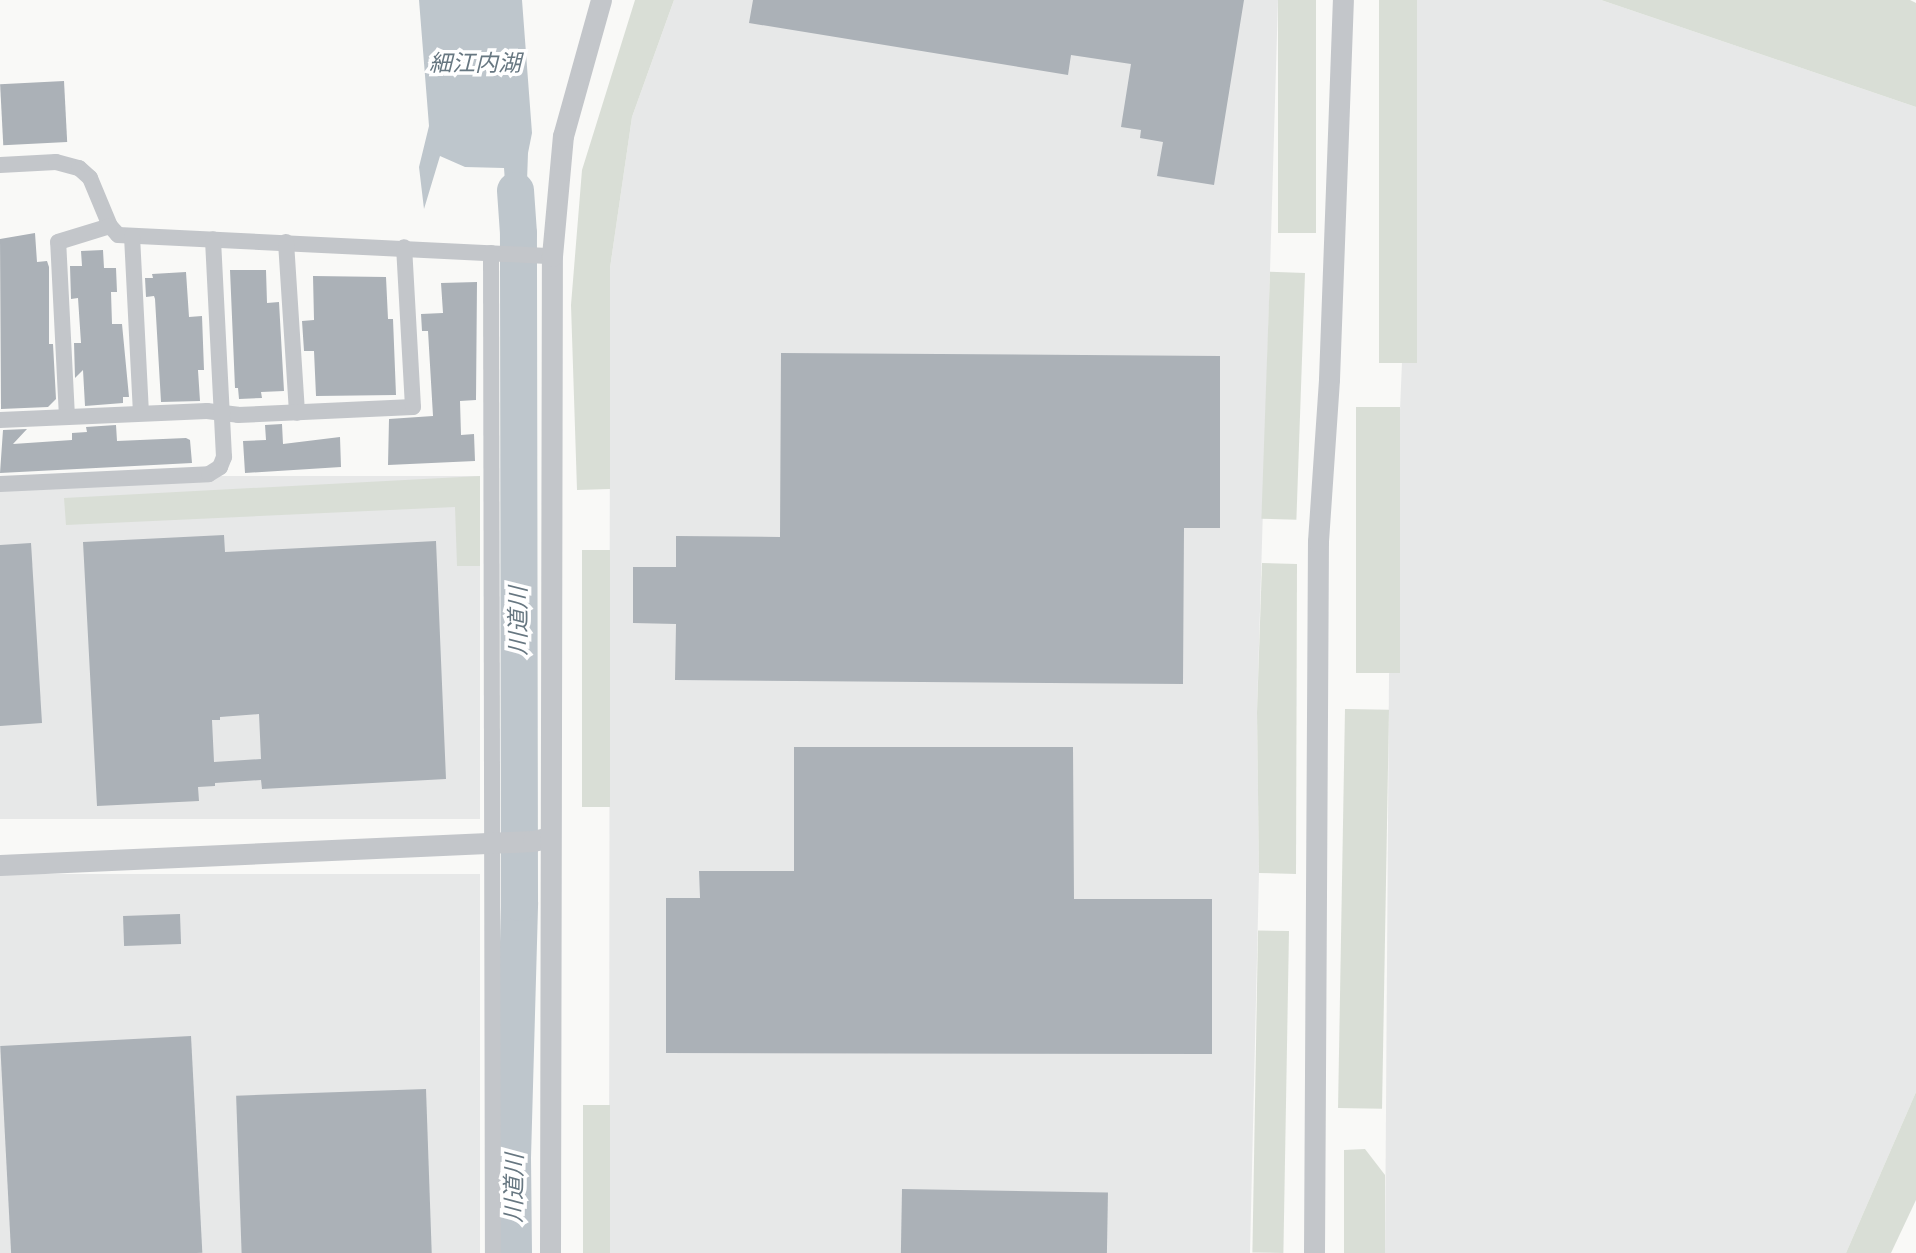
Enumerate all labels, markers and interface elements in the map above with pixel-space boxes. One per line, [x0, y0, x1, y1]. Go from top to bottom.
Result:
water label: 細江内湖 [429, 49, 521, 77]
water label: 川道川 [504, 587, 532, 655]
water label: 川道川 [500, 1153, 528, 1223]

